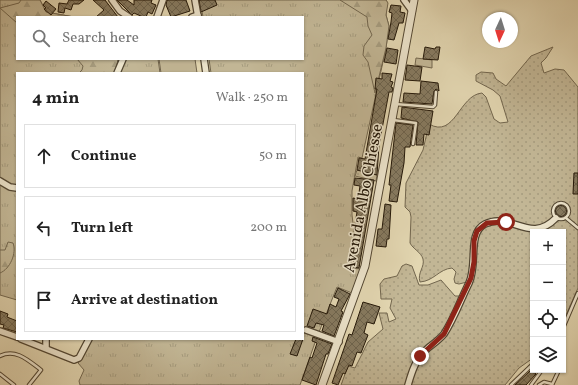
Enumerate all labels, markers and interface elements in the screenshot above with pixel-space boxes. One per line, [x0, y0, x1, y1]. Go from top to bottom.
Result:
north arrow [482, 12, 518, 48]
search box [16, 16, 304, 60]
icon: search [30, 27, 52, 49]
text: Search here [62, 28, 139, 49]
text: 4 min [32, 87, 79, 110]
text: Walk · 250 m [216, 89, 288, 107]
street label: Avenida Albo Chiesse [339, 122, 389, 275]
icon: ahead [33, 145, 55, 167]
text: Continue [71, 146, 136, 167]
text: 50 m [259, 147, 287, 165]
route start [497, 213, 515, 231]
icon: left [33, 217, 55, 239]
text: Turn left [71, 218, 133, 239]
text: 200 m [250, 219, 287, 237]
map controls [530, 229, 566, 373]
button: + [530, 229, 566, 265]
button: − [530, 265, 566, 301]
icon: arrive [33, 289, 55, 311]
text: Arrive at destination [71, 290, 218, 311]
button: locate [530, 301, 566, 337]
button: layers [530, 337, 566, 373]
route end [411, 347, 429, 365]

